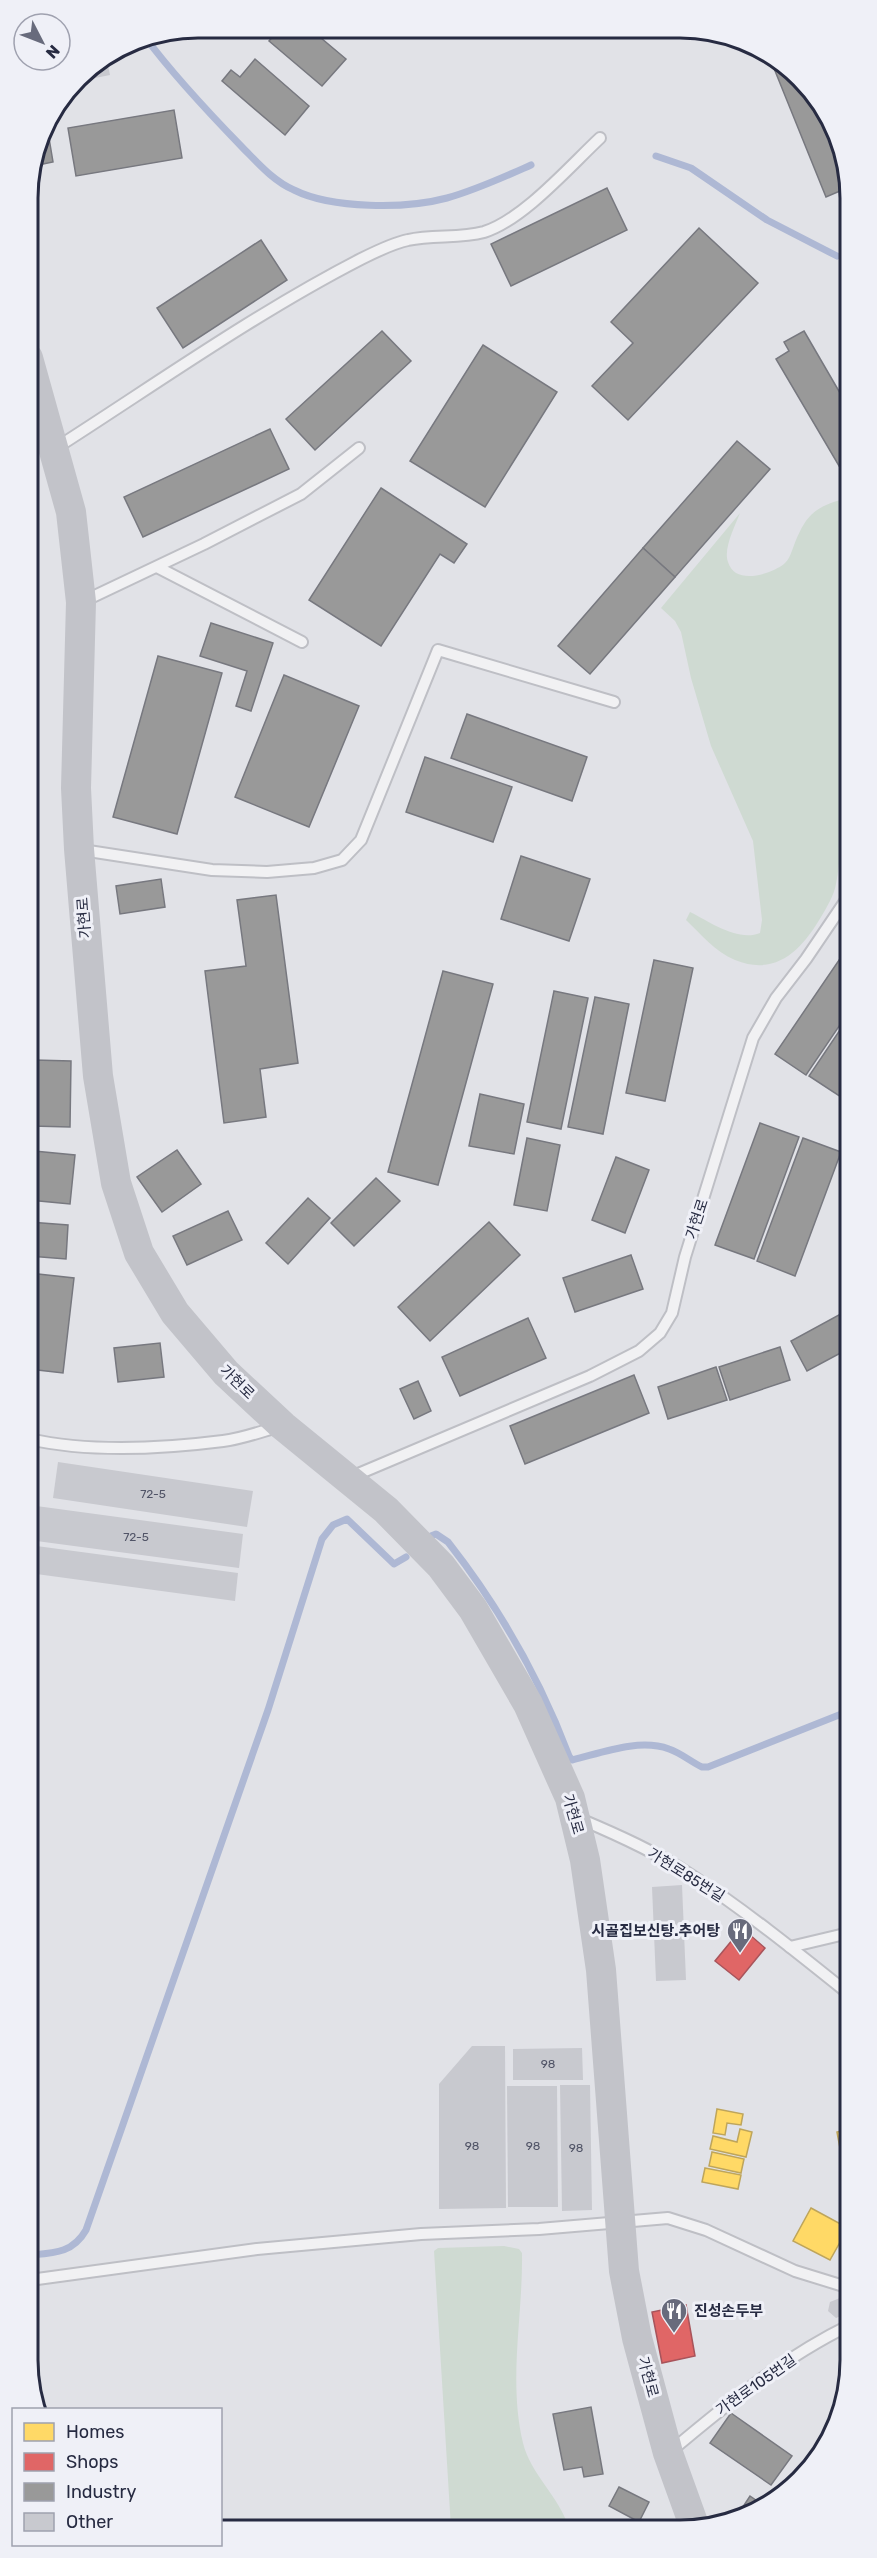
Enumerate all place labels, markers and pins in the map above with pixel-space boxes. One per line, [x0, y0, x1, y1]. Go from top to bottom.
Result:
restaurant icon: 시골집보신탕.추어탕 [725, 1916, 755, 1954]
place label: 시골집보신탕.추어탕 [592, 1922, 720, 1940]
restaurant icon: 진성손두부 [659, 2296, 689, 2334]
place label: 진성손두부 [694, 2302, 763, 2320]

